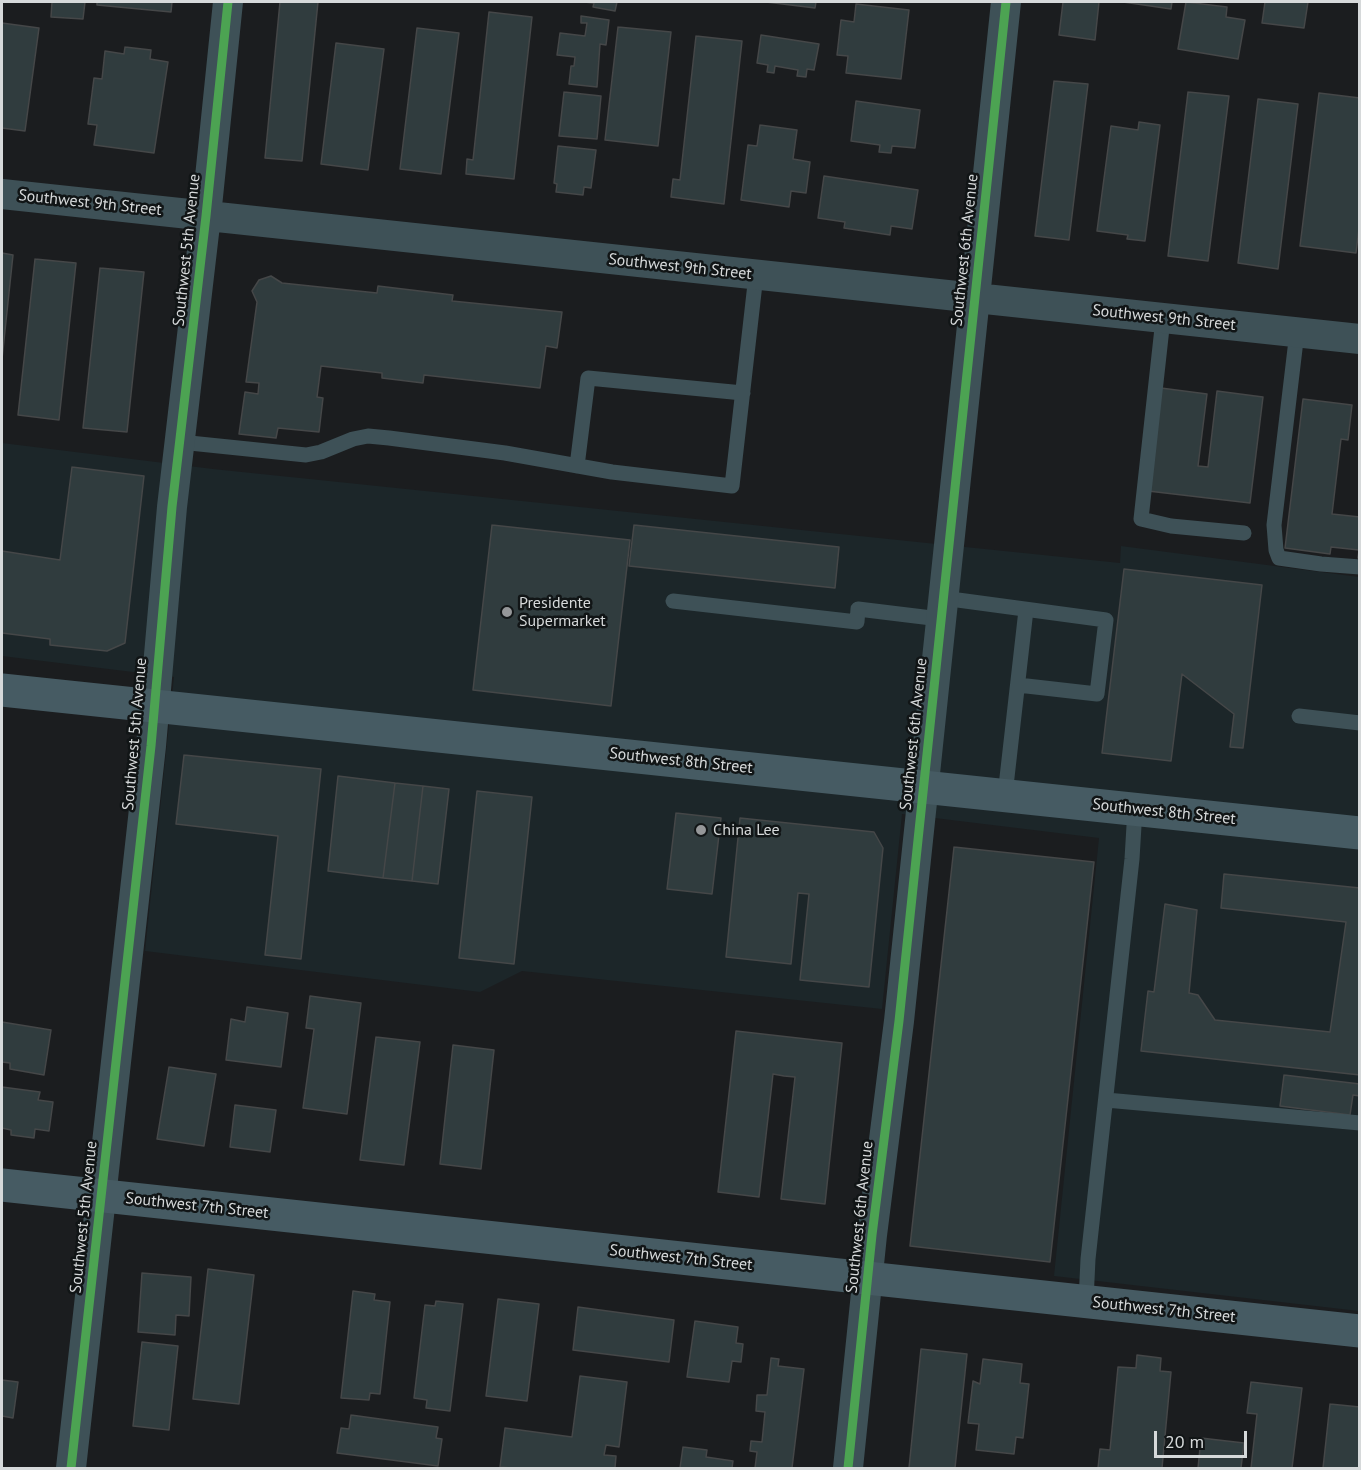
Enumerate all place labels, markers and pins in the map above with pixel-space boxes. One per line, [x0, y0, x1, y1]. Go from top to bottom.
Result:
place label: Presidente Supermarket [519, 593, 606, 631]
marker: Presidente Supermarket [500, 605, 514, 619]
place label: China Lee [713, 820, 780, 840]
marker: China Lee [694, 823, 708, 837]

